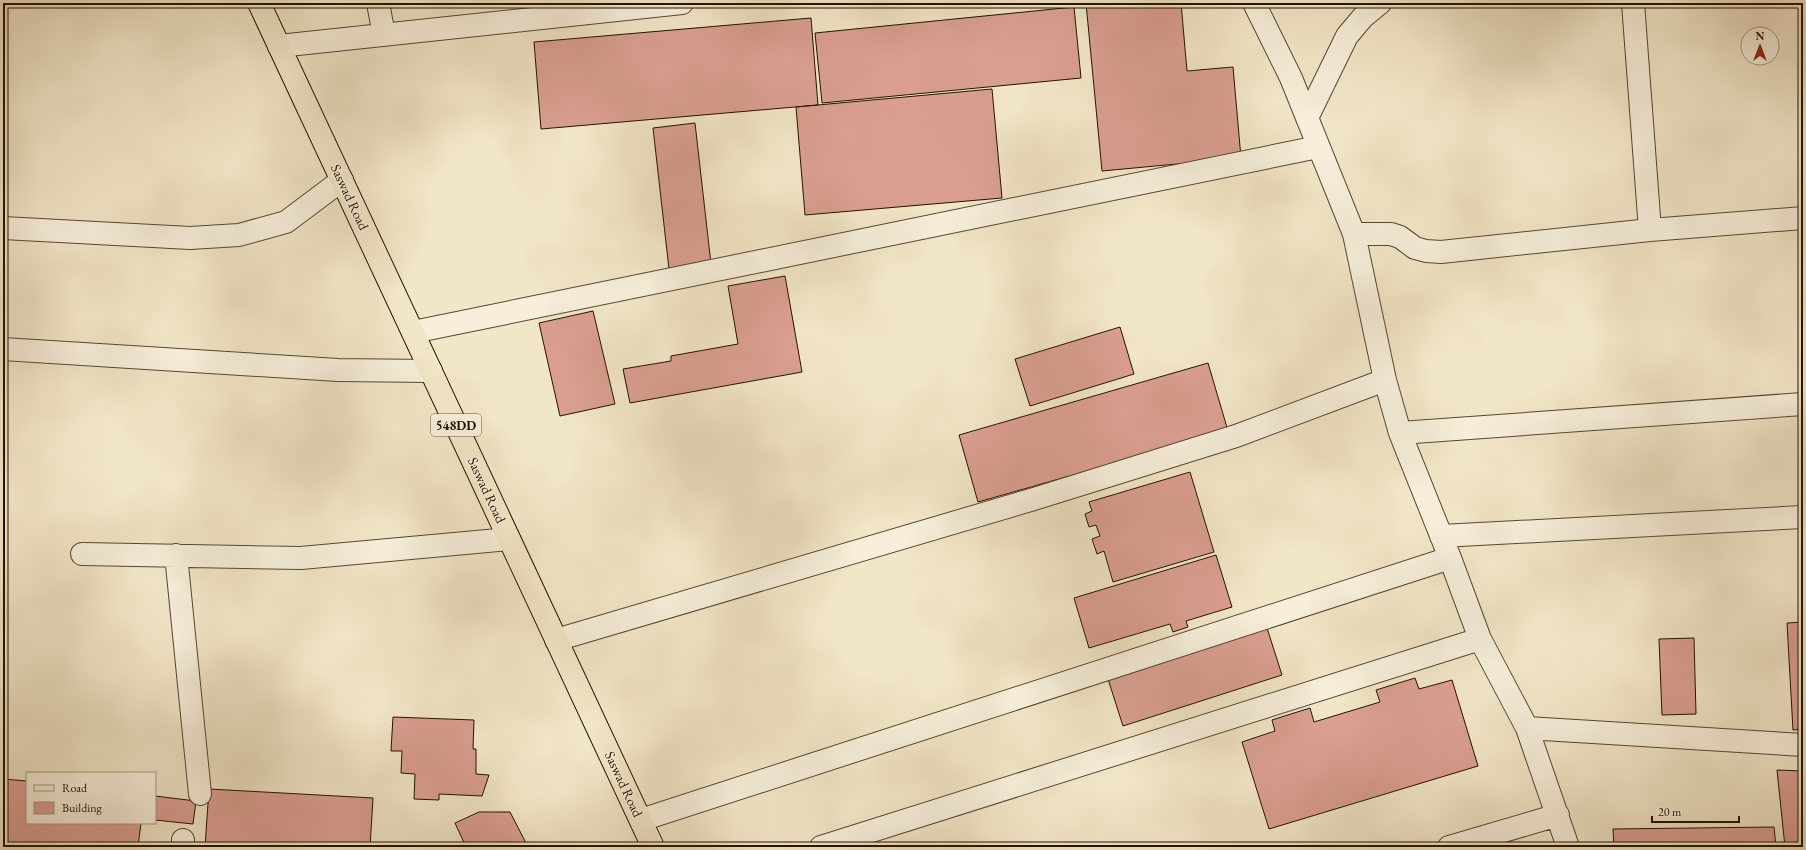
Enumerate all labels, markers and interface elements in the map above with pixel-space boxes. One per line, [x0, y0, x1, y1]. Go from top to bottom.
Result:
north arrow [1740, 26, 1780, 66]
text: N [1756, 29, 1765, 43]
street label: Saswad Road [327, 161, 373, 234]
road number: 548DD [431, 414, 481, 436]
street label: Saswad Road [464, 454, 510, 527]
street label: Saswad Road [601, 748, 647, 821]
legend [26, 772, 156, 824]
text: Road [62, 780, 88, 796]
scale bar [1652, 798, 1739, 824]
text: Building [62, 800, 103, 816]
text: 20 m [1658, 804, 1682, 820]

